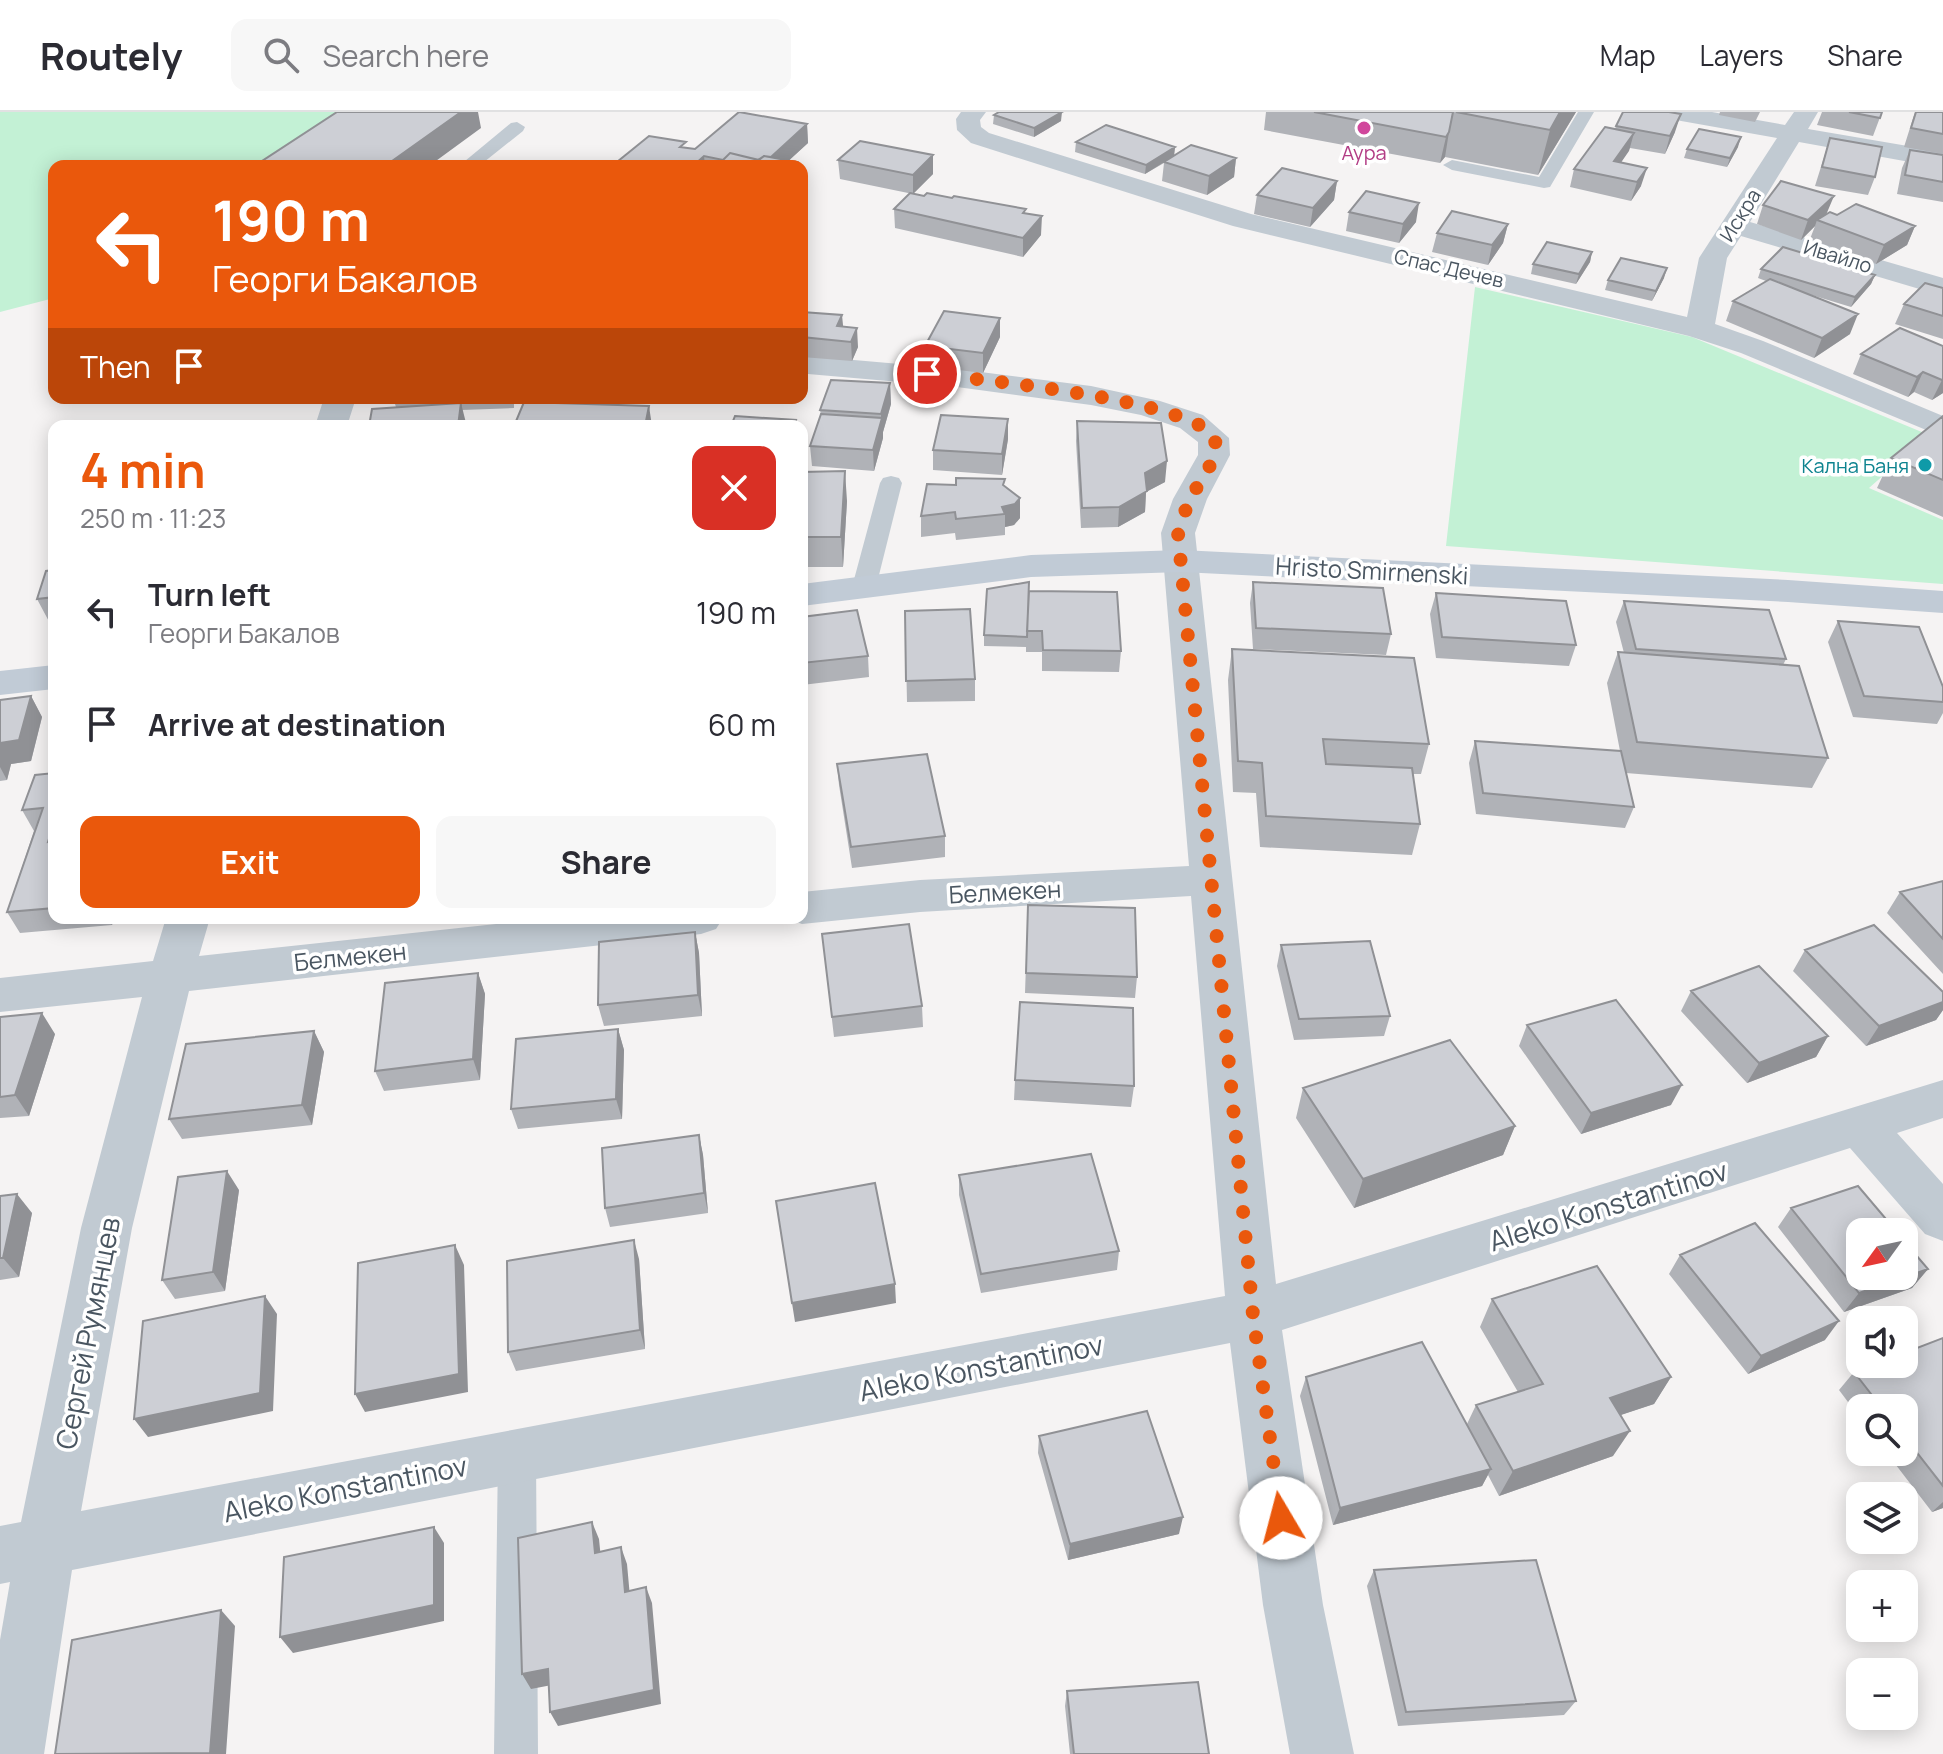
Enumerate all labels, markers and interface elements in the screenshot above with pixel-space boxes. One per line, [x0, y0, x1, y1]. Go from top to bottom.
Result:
search box [231, 19, 791, 91]
text: Routely [40, 29, 183, 81]
icon: search [259, 33, 303, 77]
text: Search here [323, 35, 489, 76]
text: Map [1600, 36, 1656, 74]
text: Layers [1700, 36, 1783, 74]
text: Share [1827, 36, 1903, 74]
marker: Аура [1355, 119, 1373, 137]
place label: Аура [1341, 139, 1387, 166]
text: 190 m [212, 181, 370, 258]
street label: Искра [1713, 183, 1767, 247]
icon: left [80, 192, 184, 296]
street label: Ивайло [1800, 233, 1876, 279]
street label: Спас Дечев [1392, 242, 1507, 294]
text: Георги Бакалов [212, 254, 478, 303]
pin [893, 340, 961, 408]
icon: arrive [167, 344, 211, 388]
text: Then [80, 346, 151, 387]
icon: arrive [905, 352, 949, 396]
text: 4 min [80, 437, 205, 502]
button: close [692, 446, 776, 530]
place label: Кална Баня [1802, 452, 1909, 479]
marker: Кална Баня [1916, 456, 1934, 474]
text: 250 m · 11:23 [80, 500, 226, 536]
street label: Hristo Smirnenski [1275, 548, 1469, 592]
text: Turn left [148, 574, 271, 615]
icon: left [80, 590, 124, 634]
text: 190 m [696, 592, 776, 633]
text: Георги Бакалов [148, 615, 340, 651]
icon: arrive [80, 702, 124, 746]
text: Arrive at destination [148, 704, 446, 745]
text: 60 m [708, 704, 776, 745]
button: Exit [80, 816, 420, 908]
button: Share [436, 816, 776, 908]
street label: Белмекен [948, 872, 1062, 910]
street label: Белмекен [292, 934, 408, 978]
street label: Aleko Konstantinov [1484, 1151, 1732, 1259]
street label: Сергей Румянцев [46, 1214, 128, 1452]
north arrow [1846, 1218, 1918, 1290]
map controls [1846, 1218, 1918, 1730]
button: sound [1846, 1306, 1918, 1378]
street label: Aleko Konstantinov [856, 1325, 1106, 1409]
button: search [1846, 1394, 1918, 1466]
street label: Aleko Konstantinov [220, 1446, 470, 1530]
position arrow [1239, 1476, 1323, 1560]
button: layers [1846, 1482, 1918, 1554]
button: + [1846, 1570, 1918, 1642]
button: − [1846, 1658, 1918, 1730]

